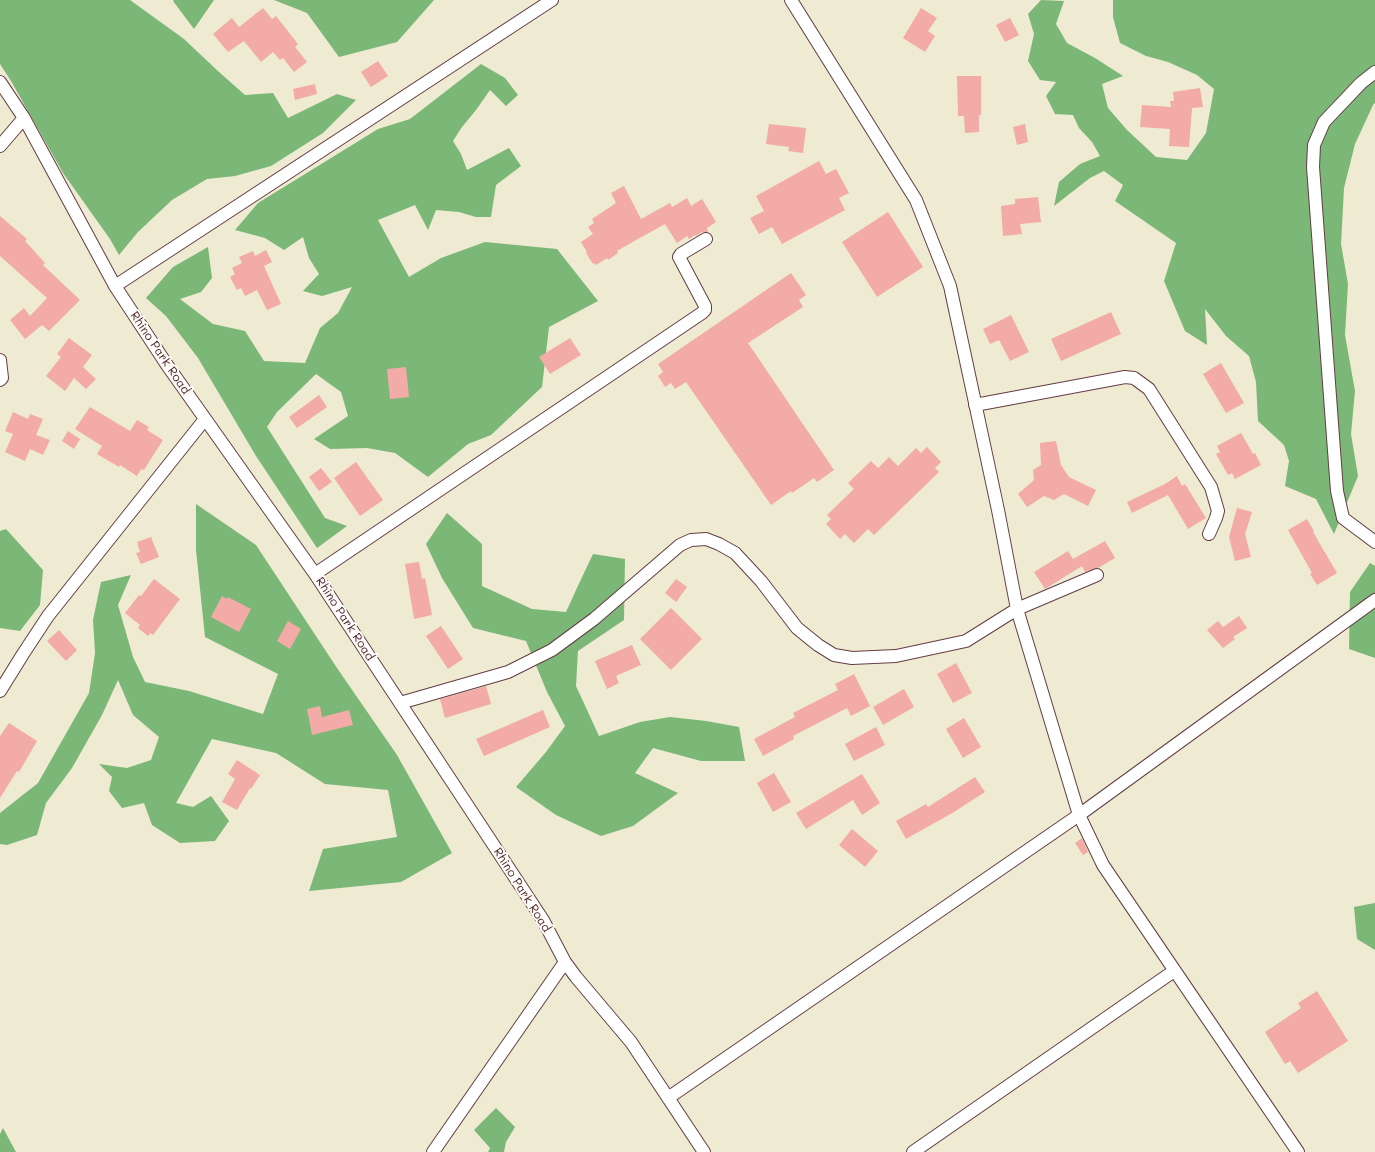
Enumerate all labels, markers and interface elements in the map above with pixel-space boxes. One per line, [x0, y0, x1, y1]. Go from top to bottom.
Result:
street label: Rhino Park Road [127, 309, 193, 397]
street label: Rhino Park Road [313, 575, 377, 663]
street label: Rhino Park Road [490, 845, 554, 935]

